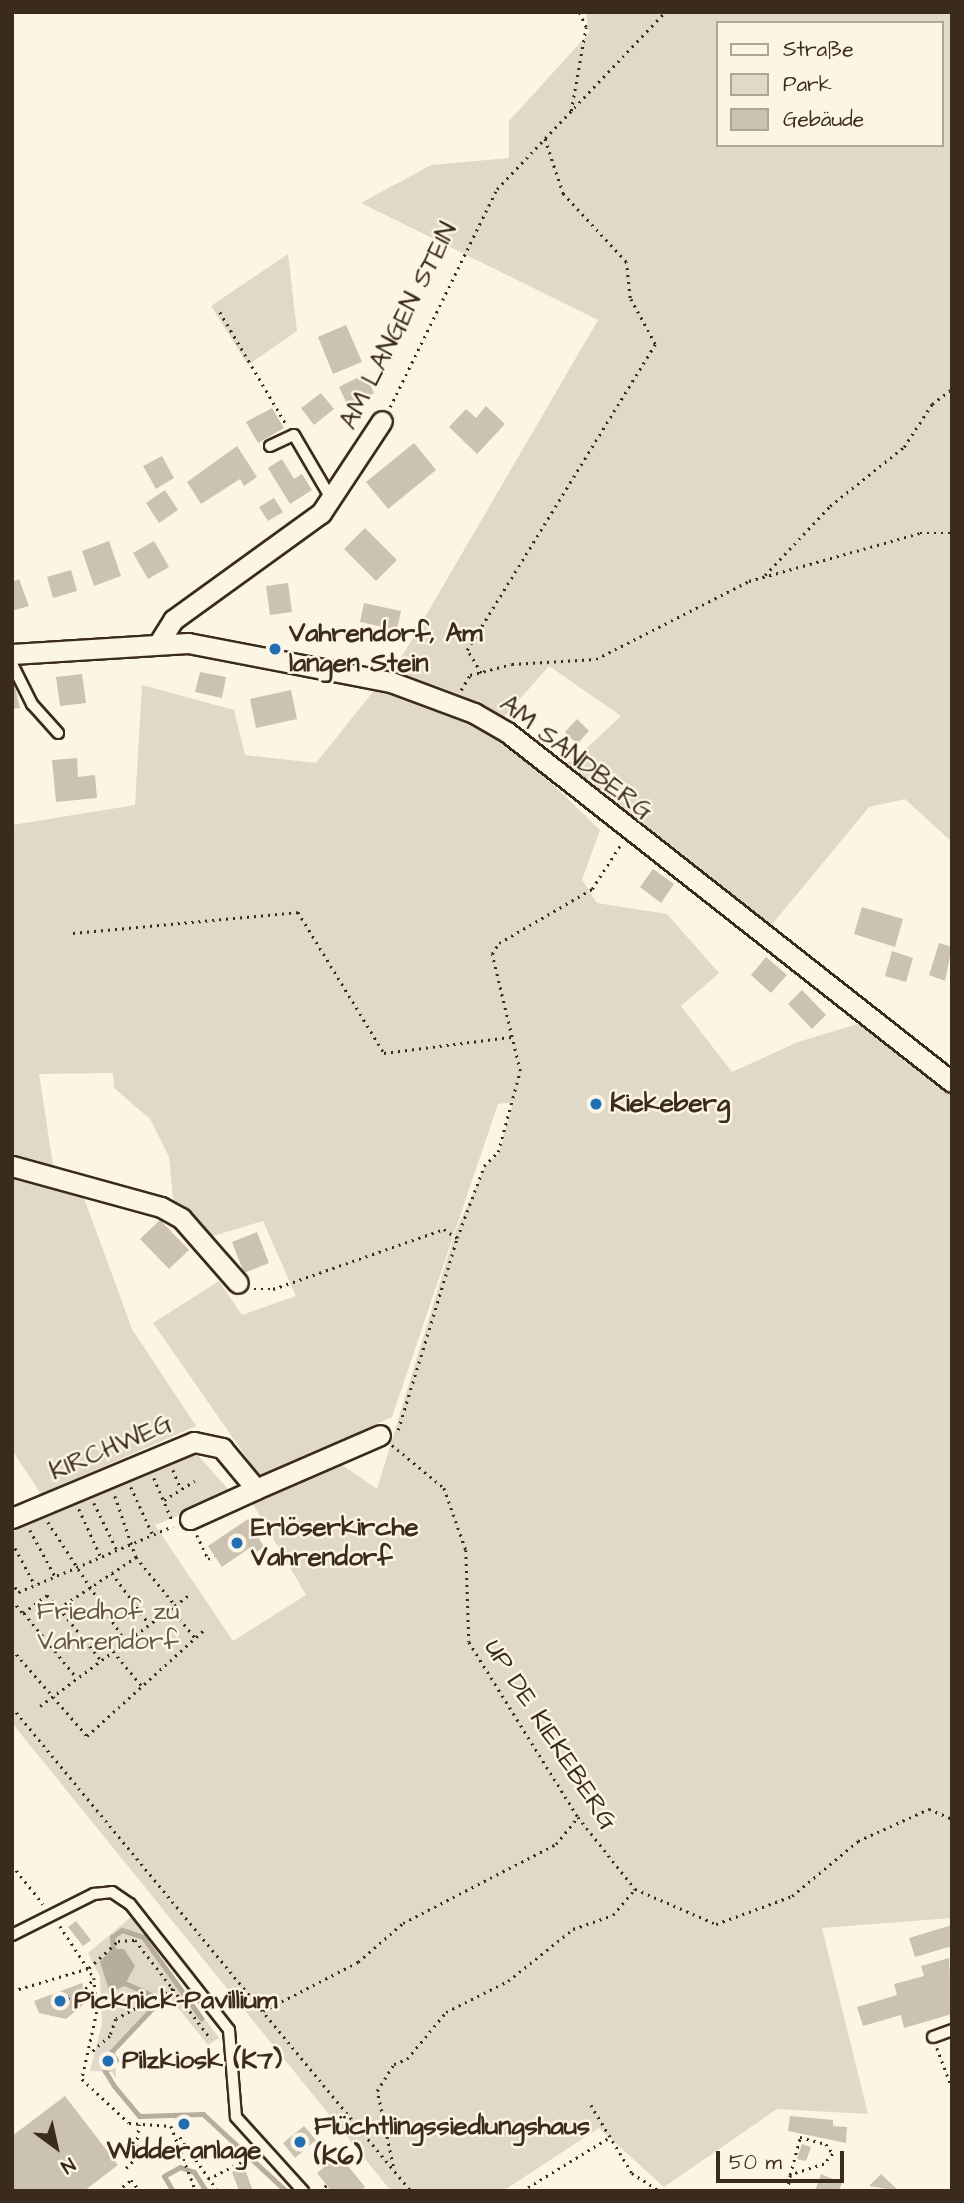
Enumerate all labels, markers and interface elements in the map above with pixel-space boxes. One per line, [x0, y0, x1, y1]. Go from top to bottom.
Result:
legend [716, 21, 943, 147]
text: Straße [783, 35, 854, 64]
text: Park [783, 70, 832, 99]
text: Gebäude [783, 105, 864, 134]
street label: AM LANGEN STEIN [333, 217, 465, 435]
place label: Vahrendorf, Am langen Stein [289, 618, 482, 680]
marker: Vahrendorf, Am langen Stein [267, 641, 283, 657]
street label: AM SANDBERG [493, 689, 659, 827]
place label: Kiekeberg [610, 1088, 730, 1120]
marker: Kiekeberg [588, 1096, 604, 1112]
street label: KIRCHWEG [45, 1408, 177, 1488]
place label: Erlöserkirche Vahrendorf [251, 1512, 419, 1574]
marker: Erlöserkirche Vahrendorf [229, 1535, 245, 1551]
park label: Friedhof zu Vahrendorf [36, 1596, 180, 1658]
street label: UP DE KIEKEBERG [477, 1634, 623, 1836]
place label: Picknick-Pavillium [74, 1985, 277, 2017]
marker: Picknick-Pavillium [52, 1993, 68, 2009]
place label: Pilzkiosk (K7) [122, 2045, 282, 2077]
marker: Pilzkiosk (K7) [100, 2053, 116, 2069]
place label: Flüchtlingssiedlungshaus (K6) [314, 2111, 590, 2172]
north arrow [21, 2112, 91, 2182]
marker: Widderanlage [176, 2116, 192, 2132]
marker: Flüchtlingssiedlungshaus (K6) [292, 2134, 308, 2150]
place label: Widderanlage [107, 2135, 261, 2167]
scale bar [719, 2136, 847, 2180]
text: 50 m [729, 2148, 782, 2177]
text: N [55, 2150, 80, 2180]

